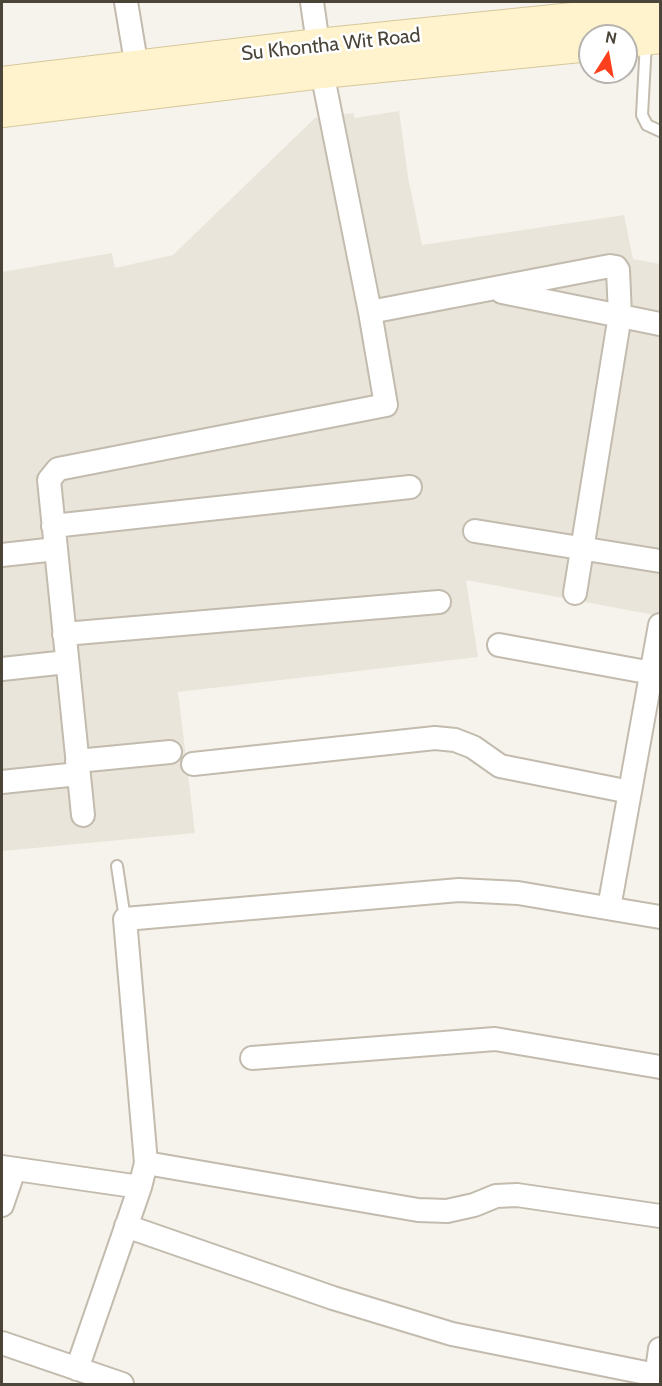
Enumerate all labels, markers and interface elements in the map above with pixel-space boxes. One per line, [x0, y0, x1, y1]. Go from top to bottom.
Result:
street label: Su Khontha Wit Road [240, 24, 422, 66]
north arrow [578, 24, 638, 84]
text: N [604, 27, 619, 48]

